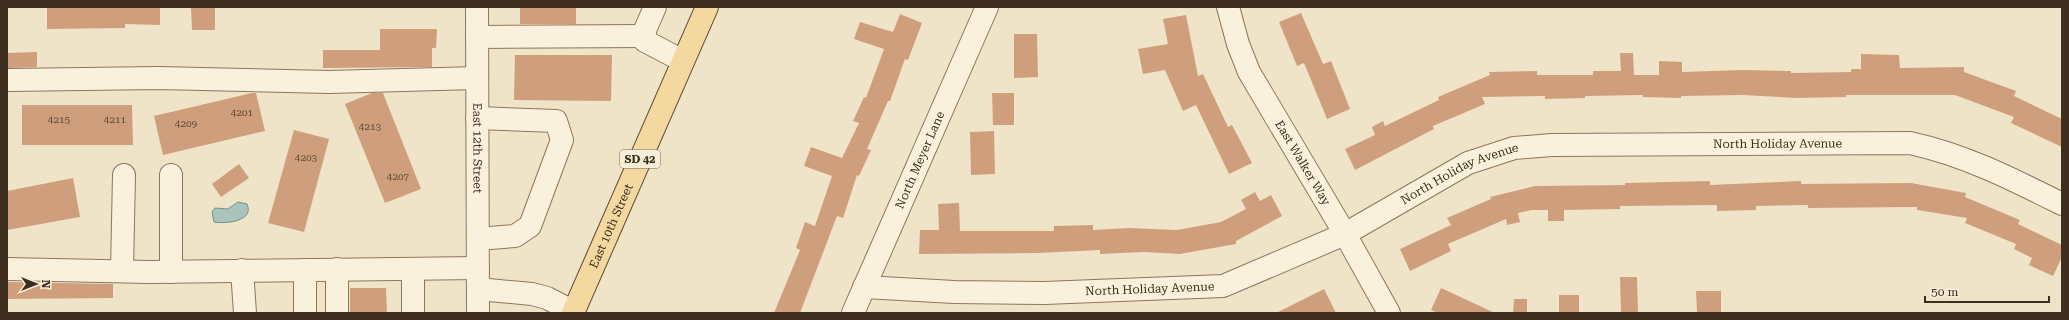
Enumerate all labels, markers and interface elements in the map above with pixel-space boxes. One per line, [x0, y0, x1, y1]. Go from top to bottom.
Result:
street label: East 12th Street [470, 103, 485, 194]
house number: 4201 [231, 107, 254, 118]
street label: North Meyer Lane [893, 109, 948, 211]
house number: 4215 [48, 114, 71, 125]
house number: 4211 [104, 114, 127, 125]
house number: 4209 [175, 118, 198, 129]
street label: East Walker Way [1272, 118, 1334, 209]
house number: 4213 [359, 121, 382, 132]
street label: North Holiday Avenue [1713, 136, 1843, 151]
street label: North Holiday Avenue [1398, 141, 1519, 207]
road number: SD 42 [620, 150, 660, 168]
house number: 4203 [295, 152, 318, 163]
house number: 4207 [387, 171, 410, 182]
street label: East 10th Street [586, 181, 636, 270]
north arrow [16, 264, 56, 304]
scale bar [1925, 278, 2049, 304]
street label: North Holiday Avenue [1085, 279, 1215, 298]
text: N [39, 280, 52, 289]
text: 50 m [1931, 285, 1958, 299]

